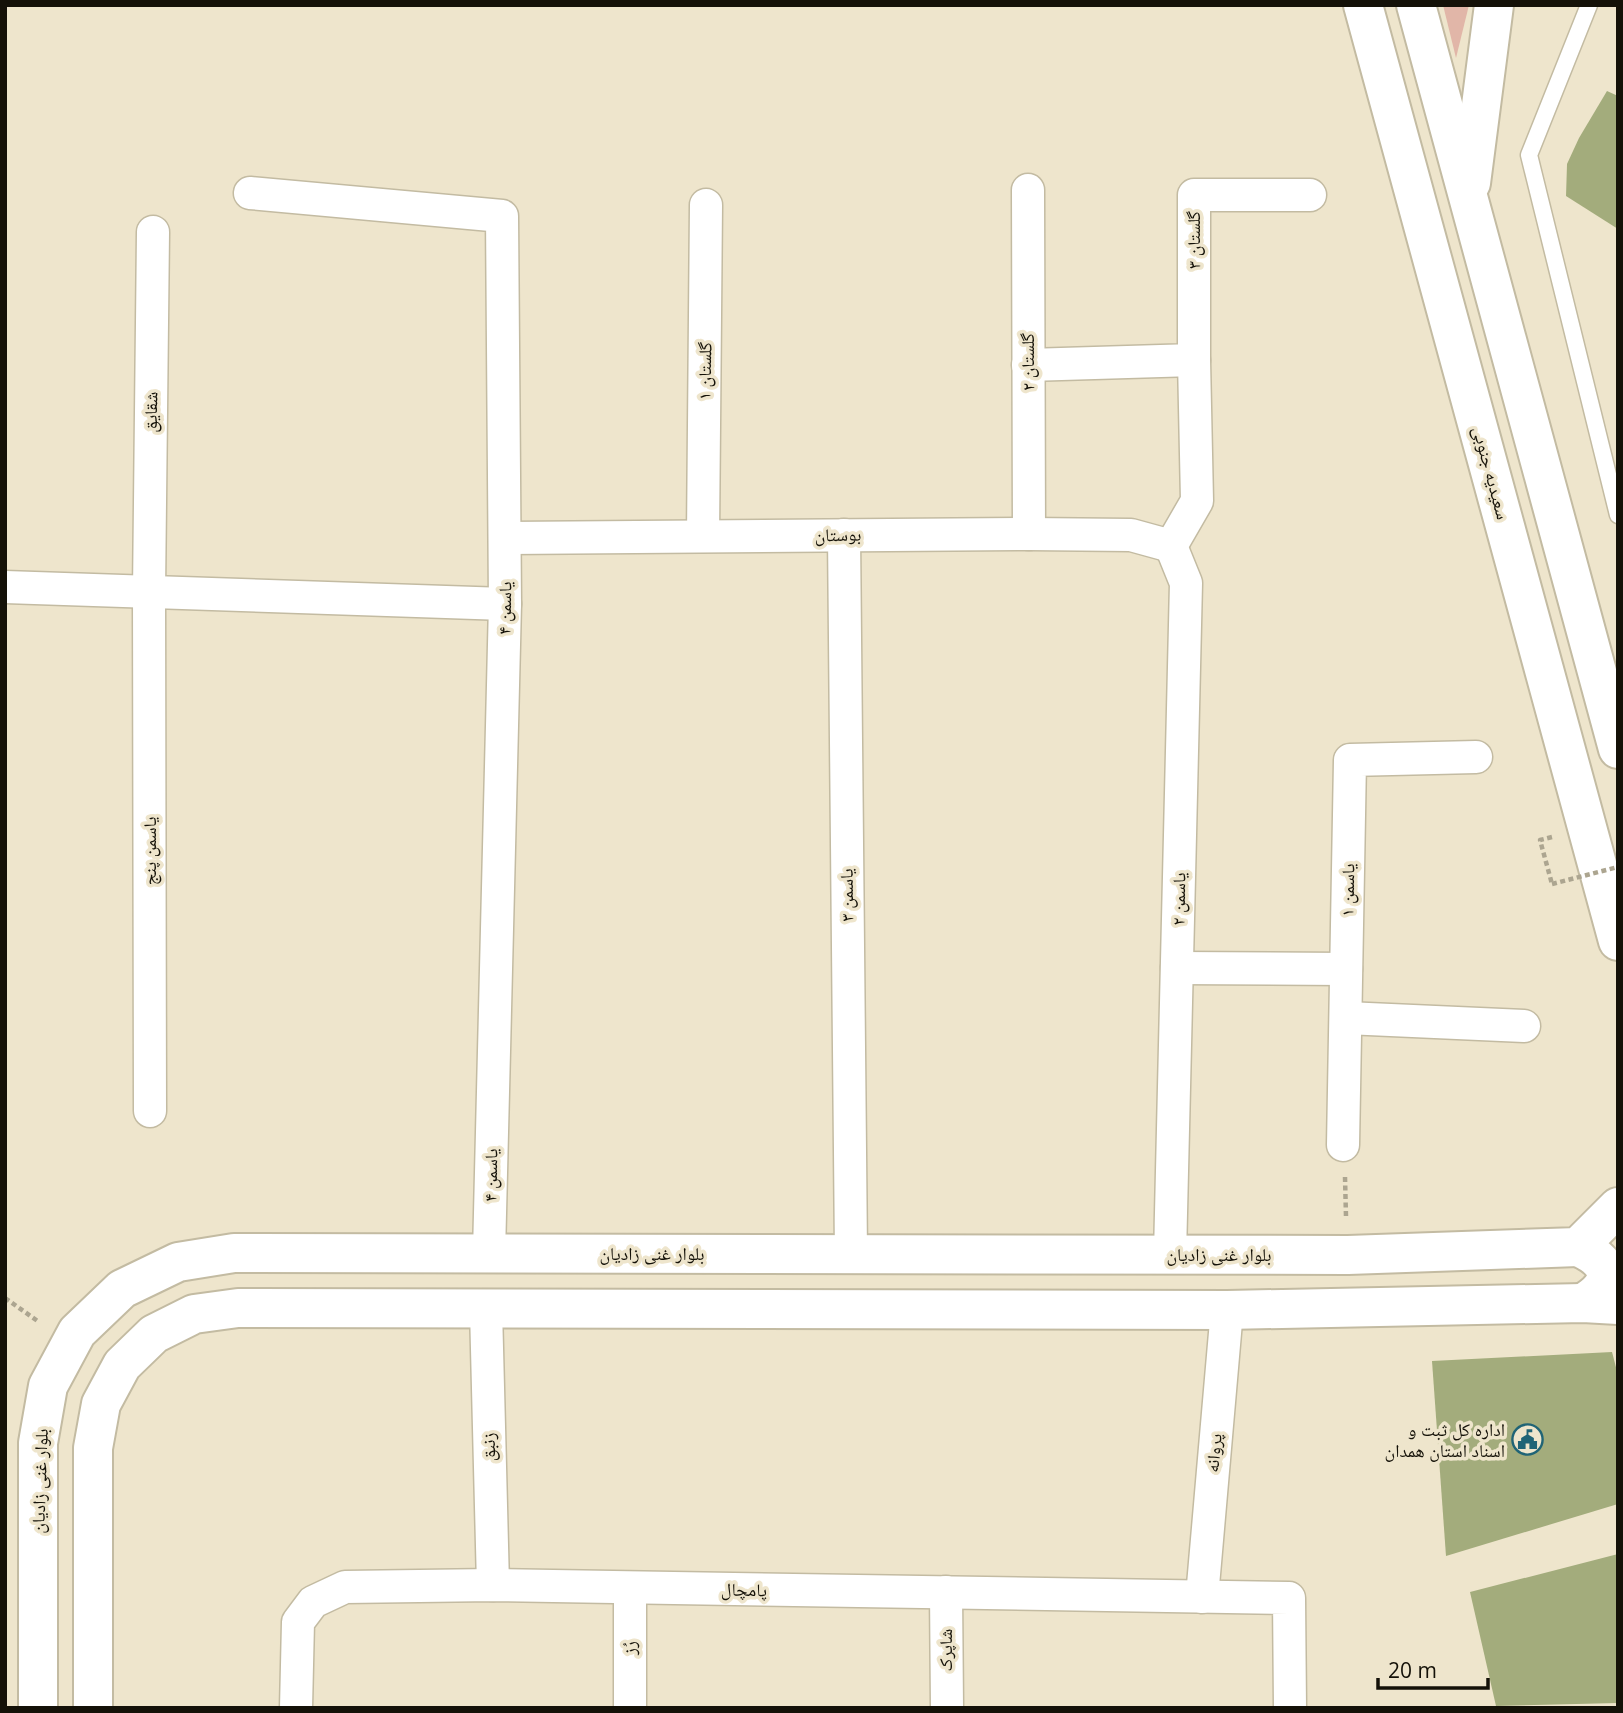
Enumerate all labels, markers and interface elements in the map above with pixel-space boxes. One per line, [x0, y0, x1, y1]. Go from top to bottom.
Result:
street label: گلستان ۳ [1181, 210, 1205, 269]
street label: گلستان ۲ [1015, 332, 1039, 391]
street label: گلستان ۱ [691, 341, 717, 400]
street label: شقایق [138, 391, 162, 433]
street label: سعیدیه جنوبی [1468, 423, 1516, 522]
street label: بوستان [814, 522, 862, 546]
street label: یاسمن ۴ [492, 581, 516, 635]
street label: یاسمن پنج [137, 817, 162, 885]
street label: یاسمن ۱ [1335, 863, 1359, 917]
street label: یاسمن ۳ [834, 868, 858, 922]
street label: یاسمن ۲ [1166, 872, 1190, 926]
street label: یاسمن ۴ [478, 1148, 502, 1202]
street label: بلوار غنی زادیان [599, 1241, 705, 1265]
street label: بلوار غنی زادیان [1166, 1242, 1272, 1266]
place label: اداره کل ثبت و اسناد استان همدان [1385, 1417, 1505, 1462]
public building icon: اداره کل ثبت و اسناد استان همدان [1511, 1423, 1545, 1457]
street label: بلوار غنی زادیان [25, 1428, 53, 1534]
street label: زنبق [476, 1432, 500, 1462]
street label: پروانه [1199, 1432, 1227, 1474]
street label: پامچال [721, 1577, 767, 1602]
street label: شاپرک [933, 1629, 957, 1671]
street label: رُز [617, 1641, 641, 1656]
scale bar [1378, 1646, 1488, 1690]
text: 20 m [1388, 1656, 1437, 1684]

